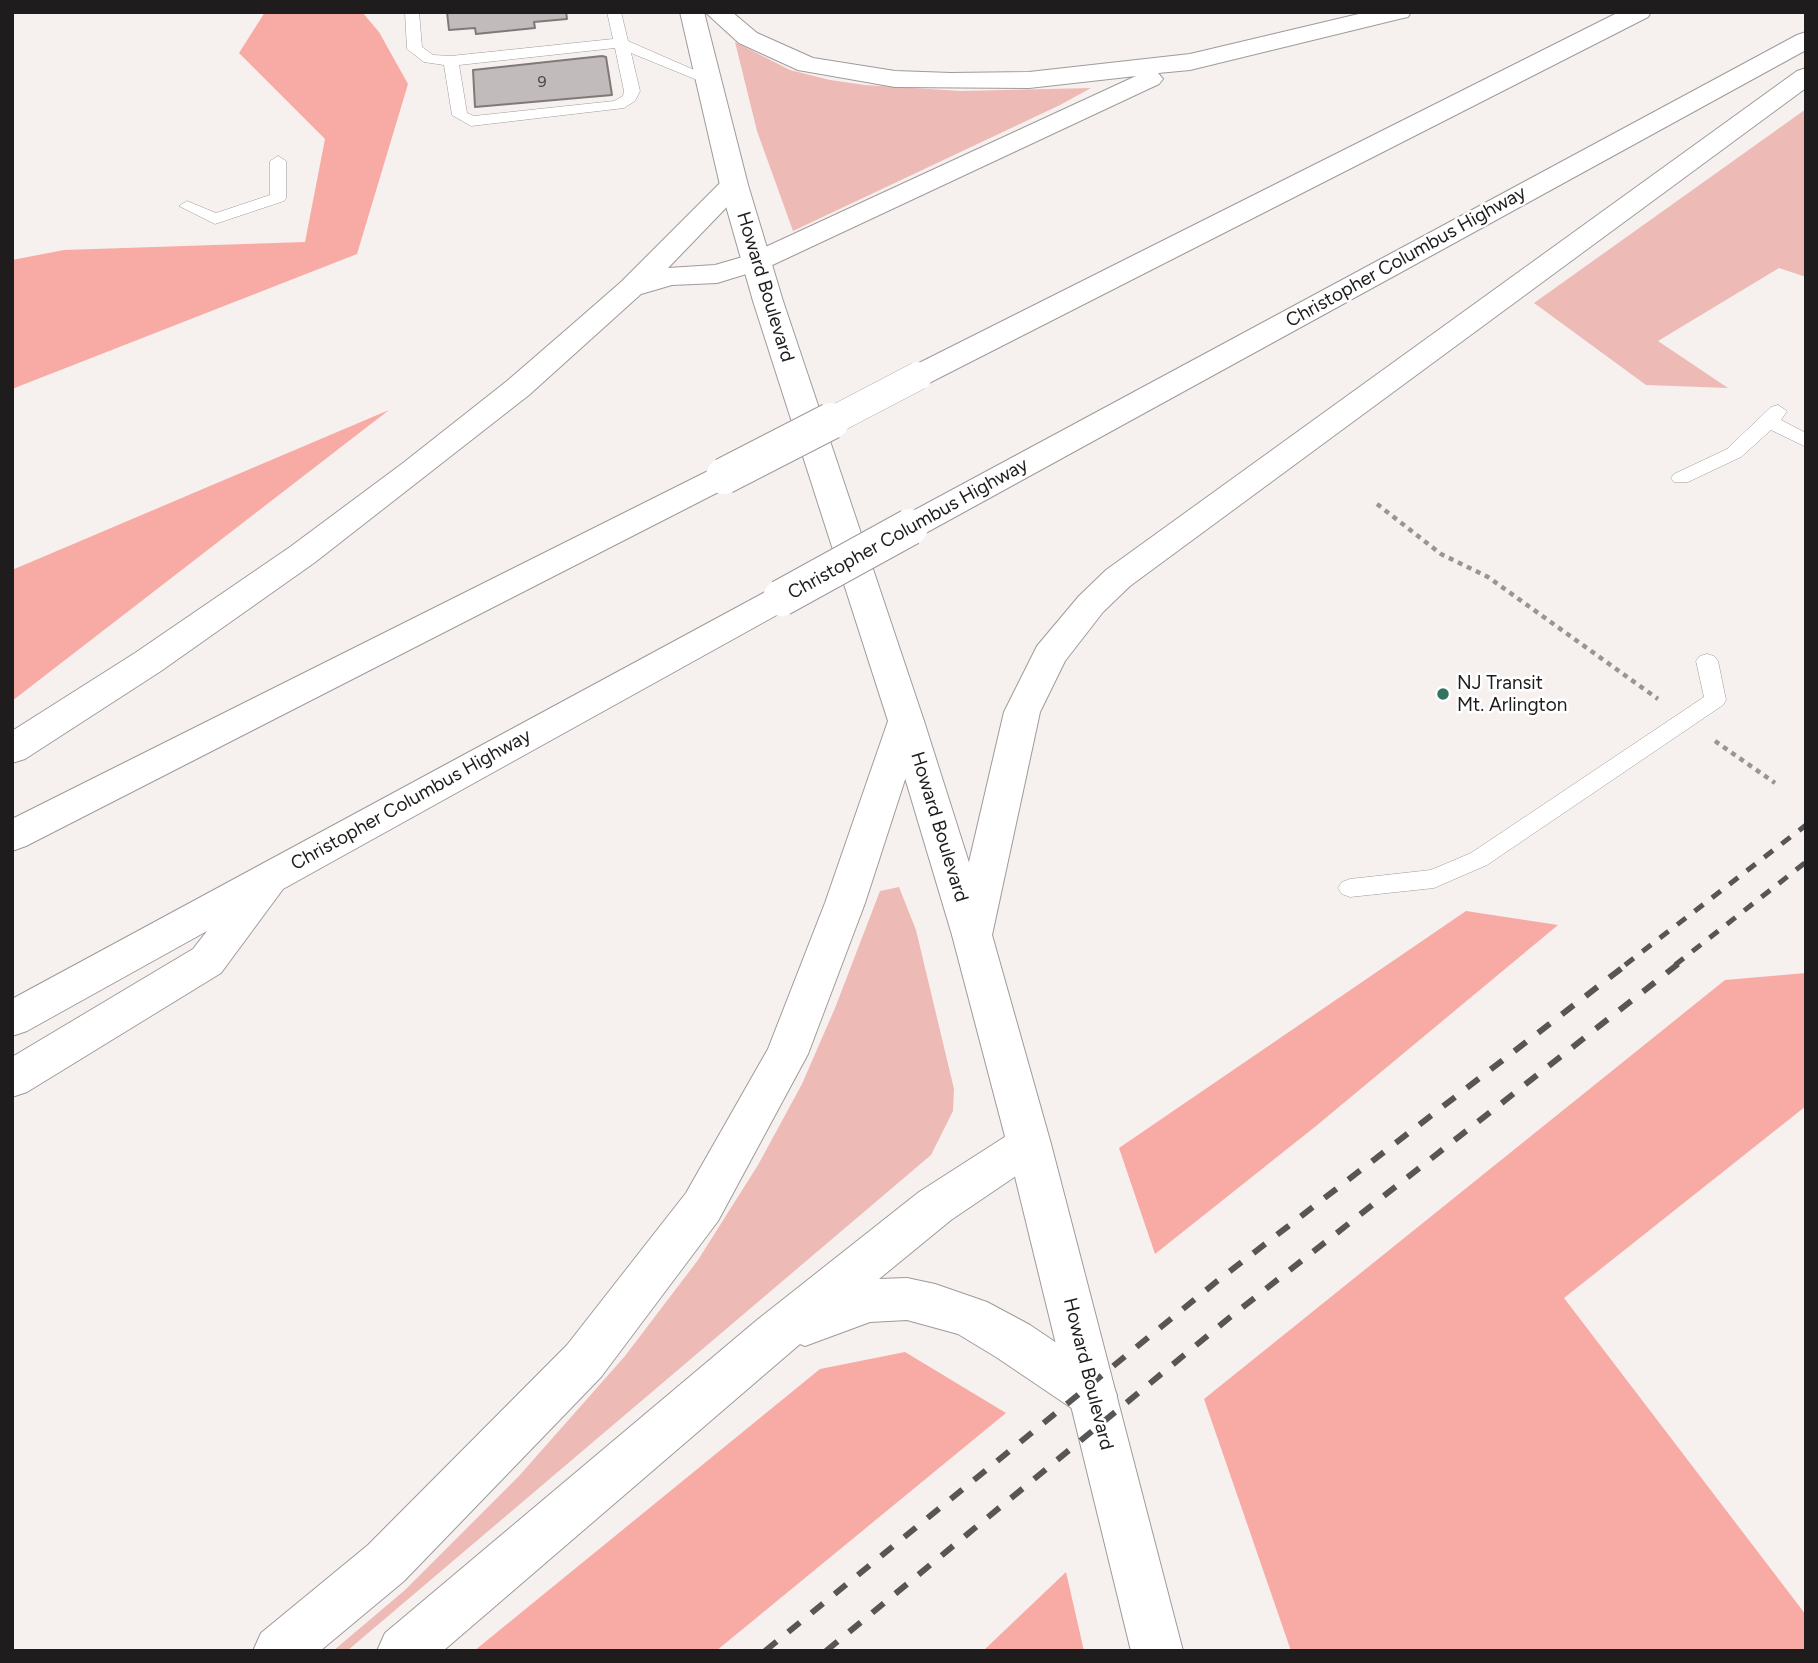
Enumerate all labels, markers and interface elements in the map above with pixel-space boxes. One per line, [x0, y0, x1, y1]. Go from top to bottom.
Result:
house number: 9 [537, 72, 547, 92]
street label: Christopher Columbus Highway [1282, 181, 1530, 333]
street label: Howard Boulevard [731, 209, 799, 365]
street label: Christopher Columbus Highway [784, 453, 1032, 605]
place label: NJ Transit Mt. Arlington [1457, 672, 1567, 716]
marker: NJ Transit Mt. Arlington [1435, 686, 1451, 702]
street label: Christopher Columbus Highway [287, 724, 535, 876]
street label: Howard Boulevard [905, 749, 973, 905]
street label: Howard Boulevard [1058, 1296, 1118, 1452]

